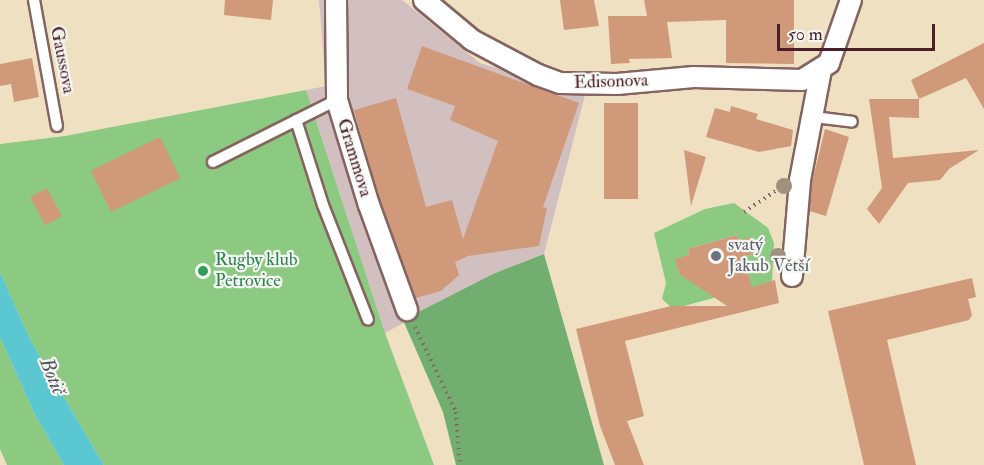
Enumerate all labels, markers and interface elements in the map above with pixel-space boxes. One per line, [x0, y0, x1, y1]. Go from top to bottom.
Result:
scale bar [780, 12, 938, 50]
text: 50 m [788, 23, 823, 46]
street label: Gaussova [45, 25, 79, 95]
street label: Edisonova [574, 70, 648, 94]
street label: Grammova [332, 116, 376, 200]
place label: svatý Jakub Větší [728, 235, 809, 278]
marker: svatý Jakub Větší [709, 249, 723, 263]
place label: Rugby klub Petrovice [215, 250, 298, 292]
marker: Rugby klub Petrovice [196, 264, 210, 278]
water label: Botič [35, 354, 71, 398]

